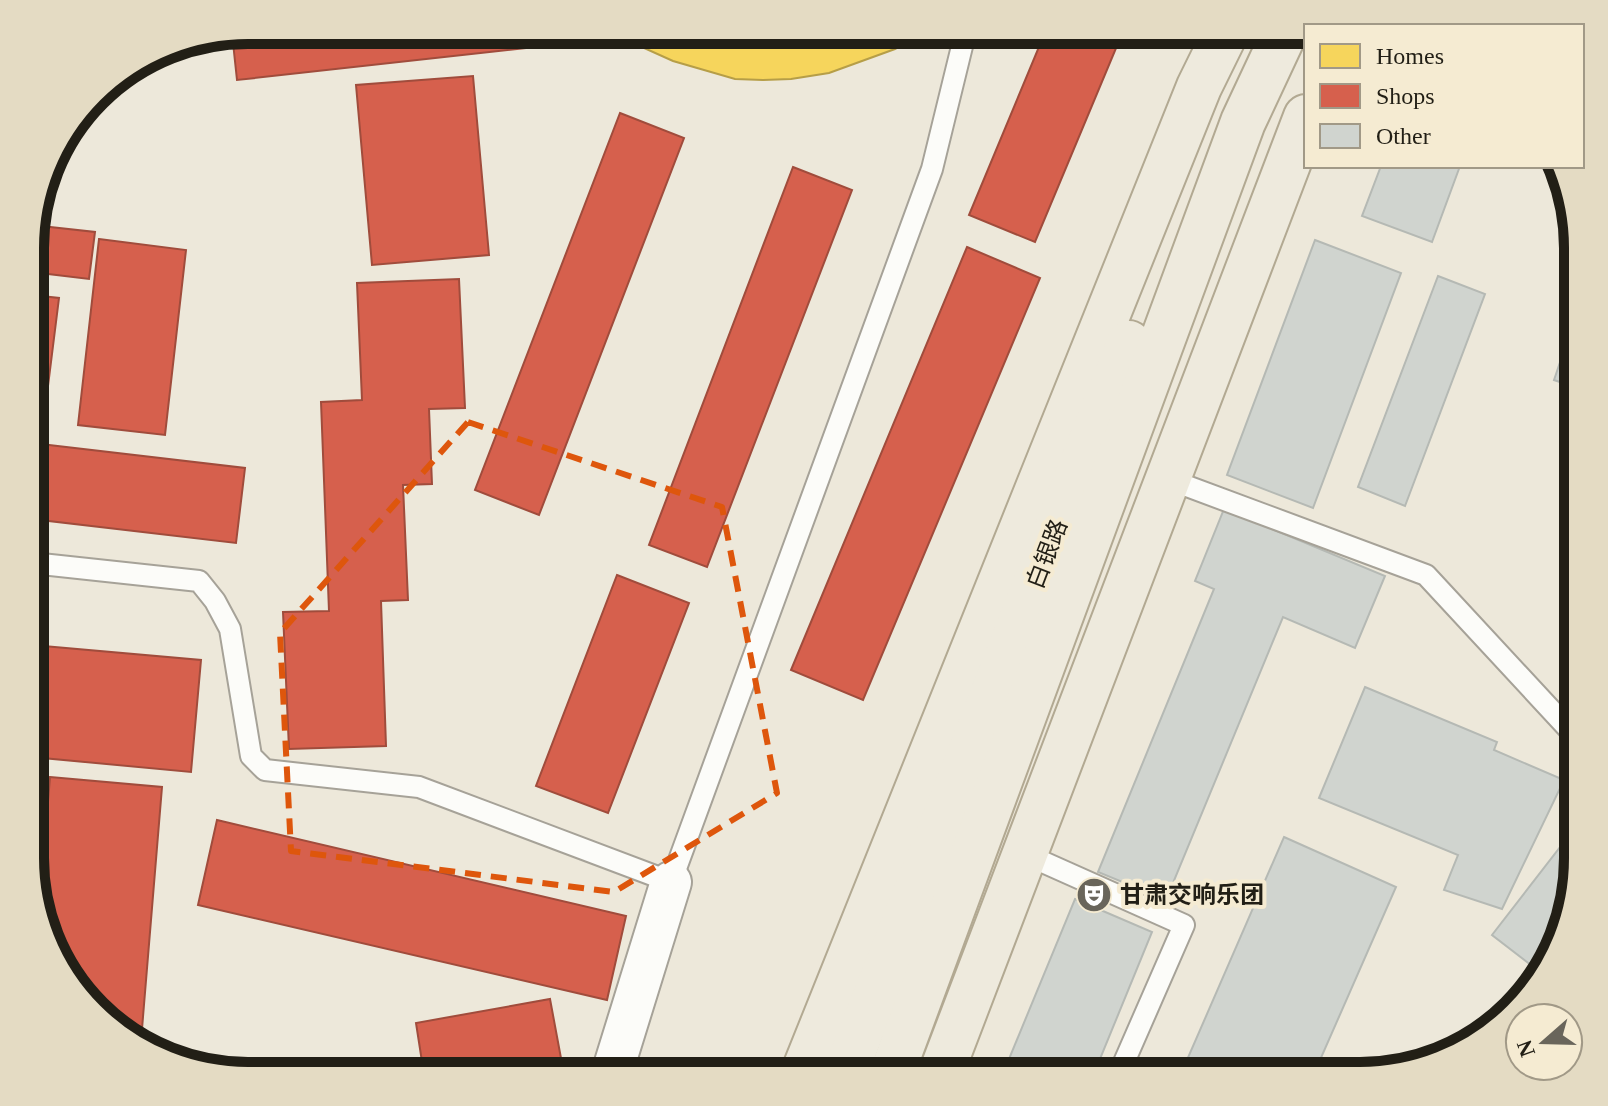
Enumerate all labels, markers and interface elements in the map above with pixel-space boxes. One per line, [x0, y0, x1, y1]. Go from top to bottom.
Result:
legend [1304, 24, 1584, 168]
text: Homes [1376, 43, 1444, 69]
text: Shops [1376, 83, 1435, 109]
text: Other [1376, 123, 1431, 149]
street label: 白银路 [1022, 516, 1072, 592]
theatre icon: 甘肃交响乐团 [1075, 876, 1113, 914]
place label: 甘肃交响乐团 [1120, 882, 1264, 908]
north arrow [1504, 1002, 1584, 1082]
text: N [1511, 1037, 1540, 1060]

